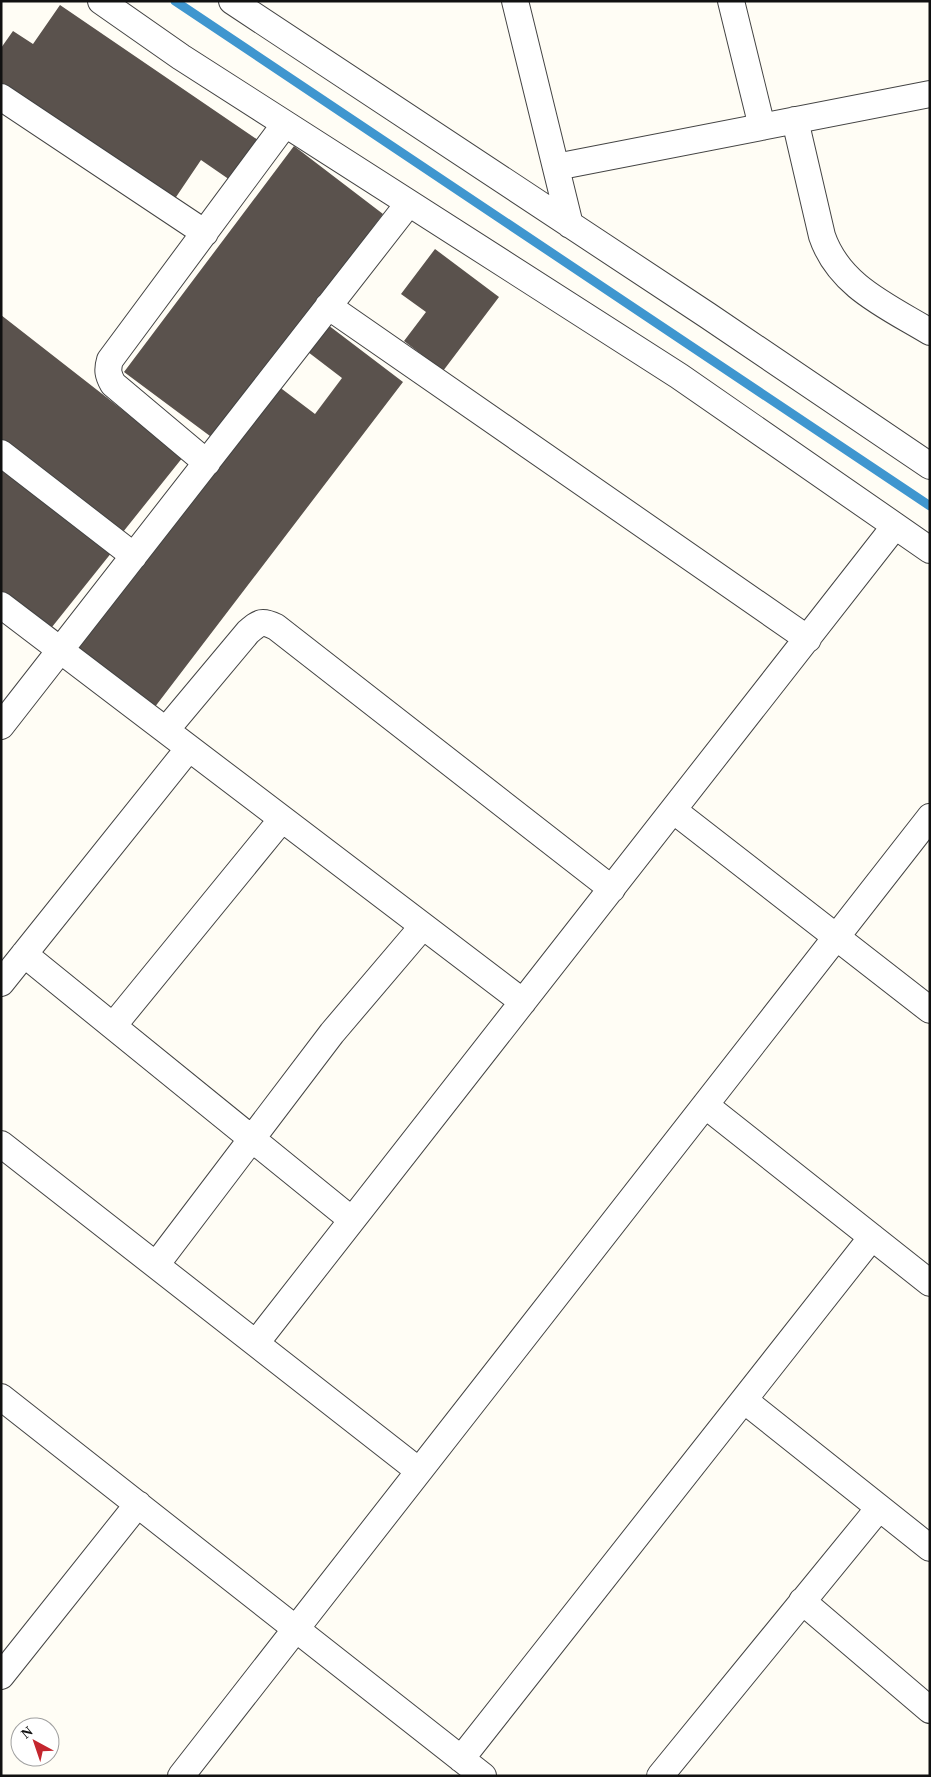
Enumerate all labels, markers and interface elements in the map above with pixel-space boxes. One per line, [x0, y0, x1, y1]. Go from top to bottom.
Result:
north arrow [10, 1717, 60, 1767]
text: N [18, 1723, 36, 1741]

